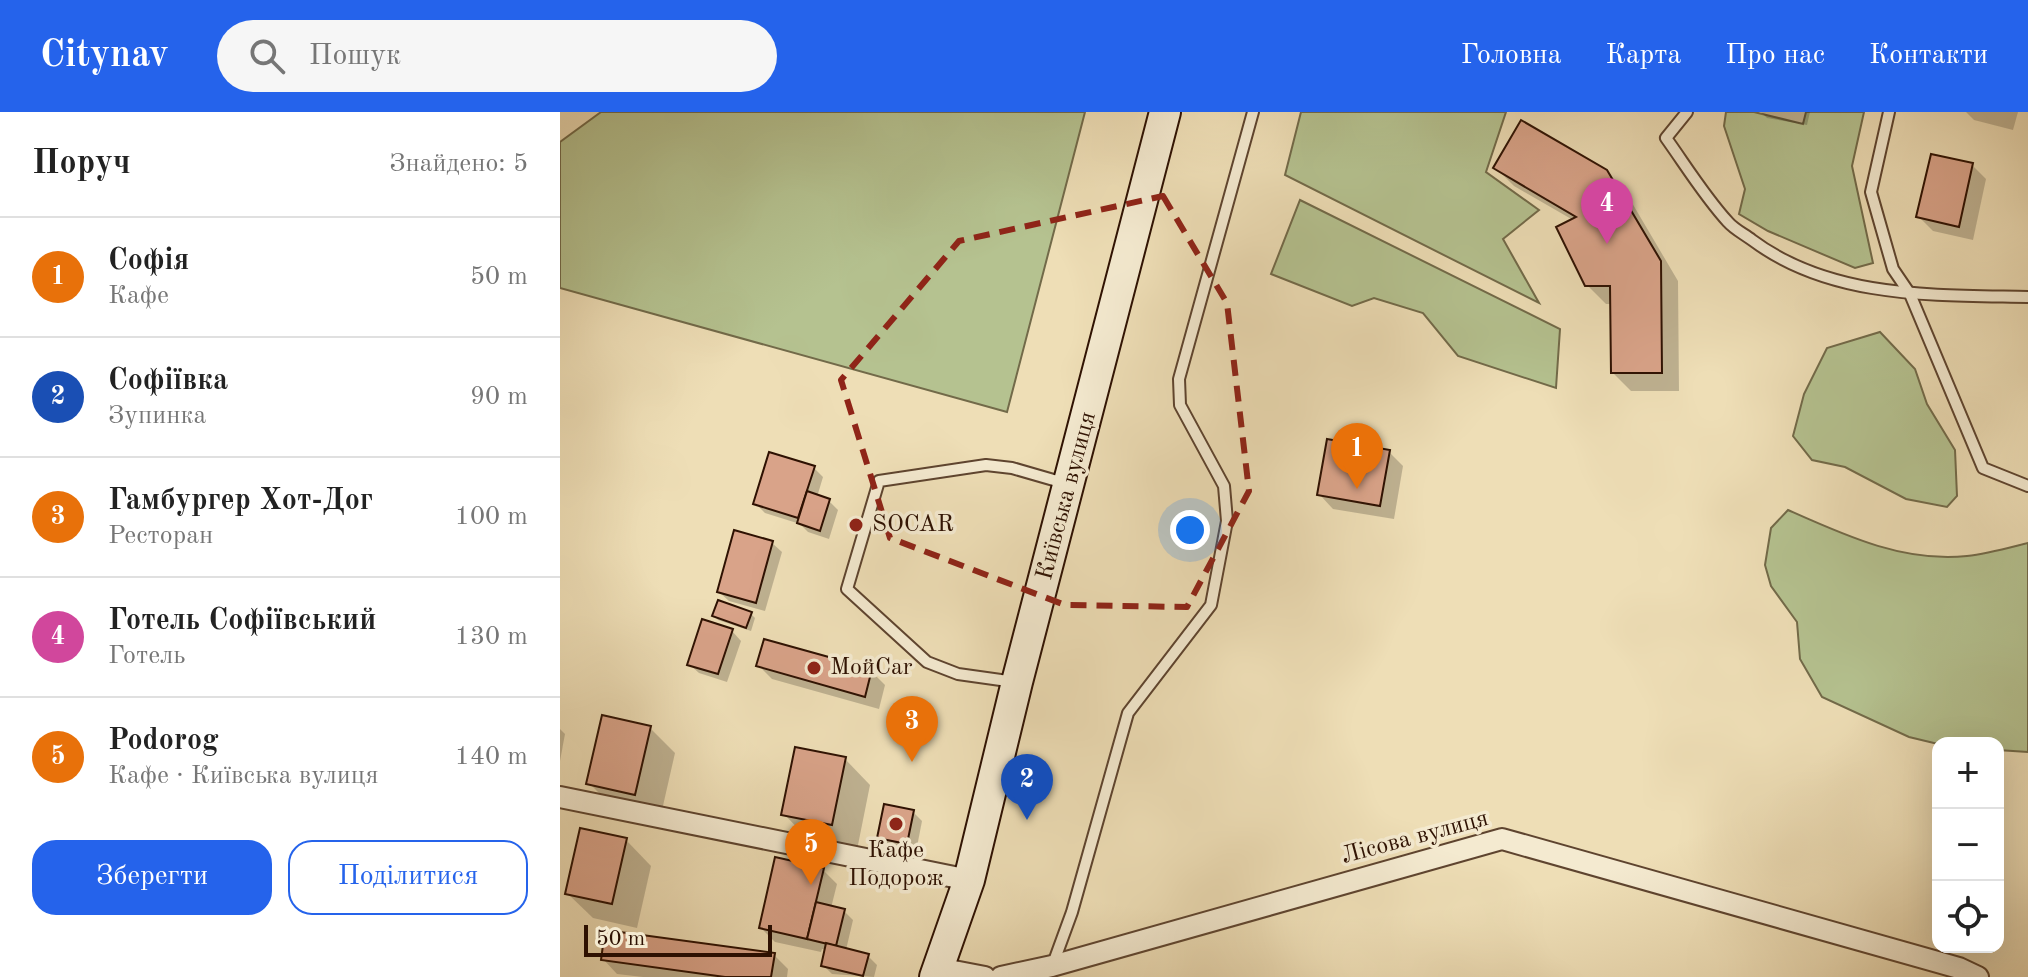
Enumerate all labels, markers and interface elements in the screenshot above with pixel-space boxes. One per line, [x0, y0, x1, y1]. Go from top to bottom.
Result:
search box [217, 20, 777, 92]
icon: search [245, 34, 289, 78]
text: Citynav [40, 37, 169, 75]
text: Пошук [309, 41, 401, 71]
text: Головна [1461, 42, 1562, 70]
text: Карта [1606, 42, 1681, 70]
text: Про нас [1725, 42, 1825, 70]
text: Контакти [1869, 42, 1988, 70]
text: Поруч [32, 147, 131, 181]
text: Знайдено: 5 [389, 151, 528, 177]
pin: 4 [1581, 178, 1633, 244]
text: Софія [108, 246, 189, 276]
text: 1 [50, 264, 66, 290]
text: 50 m [470, 264, 528, 290]
text: Кафе [108, 283, 169, 309]
text: Софіївка [108, 366, 228, 396]
text: 2 [50, 384, 66, 410]
text: 90 m [470, 384, 528, 410]
text: Зупинка [108, 403, 206, 429]
street label: Київська вулиця [1033, 409, 1101, 583]
pin: 1 [1331, 423, 1383, 489]
text: Гамбургер Хот-Дог [108, 486, 373, 516]
text: 3 [50, 504, 66, 530]
text: 100 m [455, 504, 528, 530]
your location [1170, 510, 1210, 550]
place label: SOCAR [872, 513, 954, 537]
marker: SOCAR [847, 516, 865, 534]
text: Ресторан [108, 523, 213, 549]
text: Готель Софіївський [108, 606, 376, 636]
text: 4 [50, 624, 66, 650]
text: 130 m [455, 624, 528, 650]
text: Готель [108, 643, 185, 669]
place label: МойCar [830, 656, 913, 680]
marker: МойCar [805, 659, 823, 677]
pin: 3 [886, 696, 938, 762]
text: Podorog [108, 726, 219, 756]
map controls [1932, 737, 2004, 953]
button: + [1932, 737, 2004, 809]
text: 5 [50, 744, 66, 770]
text: 140 m [455, 744, 528, 770]
pin: 2 [1001, 754, 1053, 820]
text: Кафе · Київська вулиця [108, 763, 379, 789]
street label: Лісова вулиця [1339, 807, 1491, 869]
button: − [1932, 809, 2004, 881]
marker: Кафе Подорож [887, 815, 905, 833]
pin: 5 [785, 819, 837, 885]
place label: Кафе Подорож [848, 839, 944, 891]
button: Зберегти [32, 840, 272, 915]
button: Поділитися [288, 840, 528, 915]
button: locate [1932, 881, 2004, 953]
scale bar [584, 921, 772, 957]
text: 50 m [596, 928, 645, 950]

